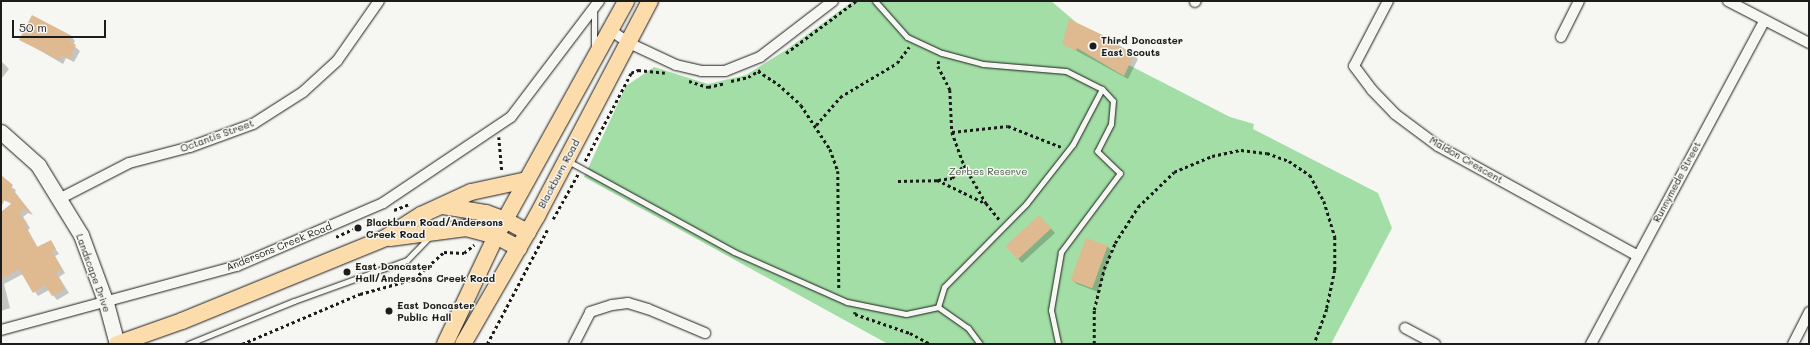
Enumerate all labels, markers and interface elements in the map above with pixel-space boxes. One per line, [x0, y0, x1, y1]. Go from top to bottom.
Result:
scale bar [14, 12, 108, 38]
text: 50 m [19, 19, 47, 35]
place label: Third Doncaster East Scouts [1101, 34, 1183, 58]
marker: Third Doncaster East Scouts [1088, 41, 1098, 51]
street label: Octantis Street [179, 117, 255, 155]
street label: Maldon Crescent [1427, 134, 1505, 186]
street label: Blackburn Road [536, 137, 582, 211]
street label: Runnymede Street [1651, 139, 1703, 225]
park label: Zerbes Reserve [949, 166, 1027, 178]
place label: Blackburn Road/Andersons Creek Road [366, 216, 503, 240]
street label: Andersons Creek Road [225, 220, 333, 274]
marker: Blackburn Road/Andersons Creek Road [353, 223, 363, 233]
street label: Landscape Drive [73, 232, 113, 314]
place label: East Doncaster Hall/Andersons Creek Road [355, 260, 495, 284]
marker: East Doncaster Hall/Andersons Creek Road [342, 267, 352, 277]
place label: East Doncaster Public Hall [397, 299, 474, 322]
marker: East Doncaster Public Hall [384, 306, 394, 316]

